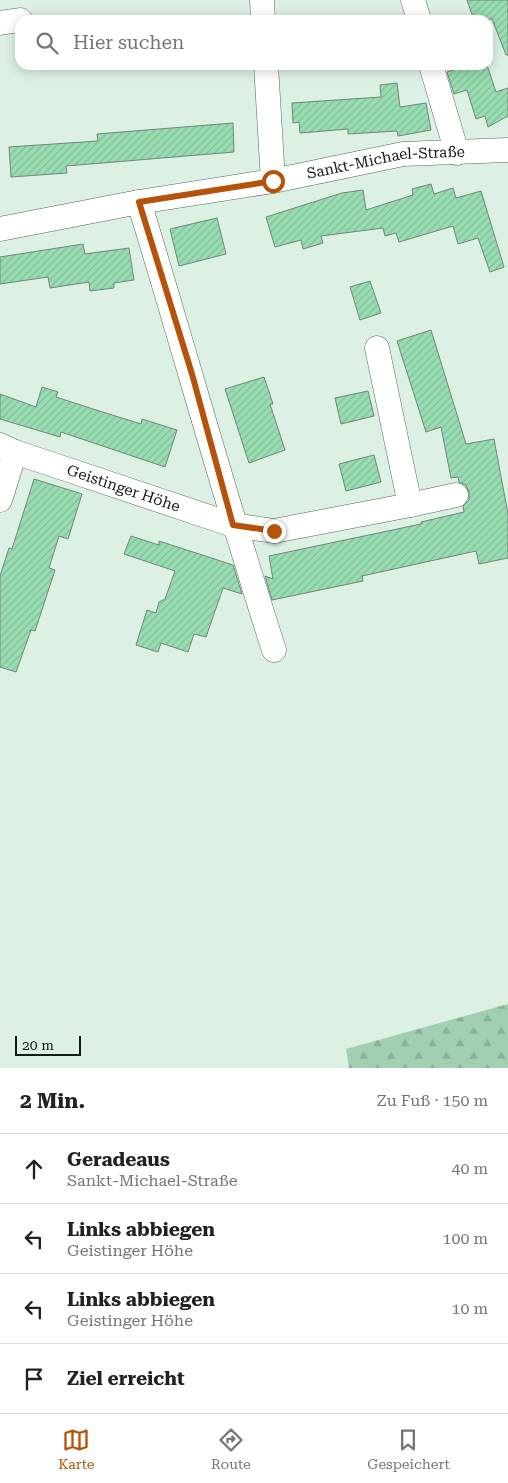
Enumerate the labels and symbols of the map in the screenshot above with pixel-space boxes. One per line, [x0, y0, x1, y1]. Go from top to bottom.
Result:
street label: Sankt-Michael-Straße [305, 143, 465, 183]
route start [262, 170, 285, 193]
street label: Geistinger Höhe [65, 461, 182, 516]
route end [263, 520, 286, 543]
scale bar [15, 1033, 81, 1056]

